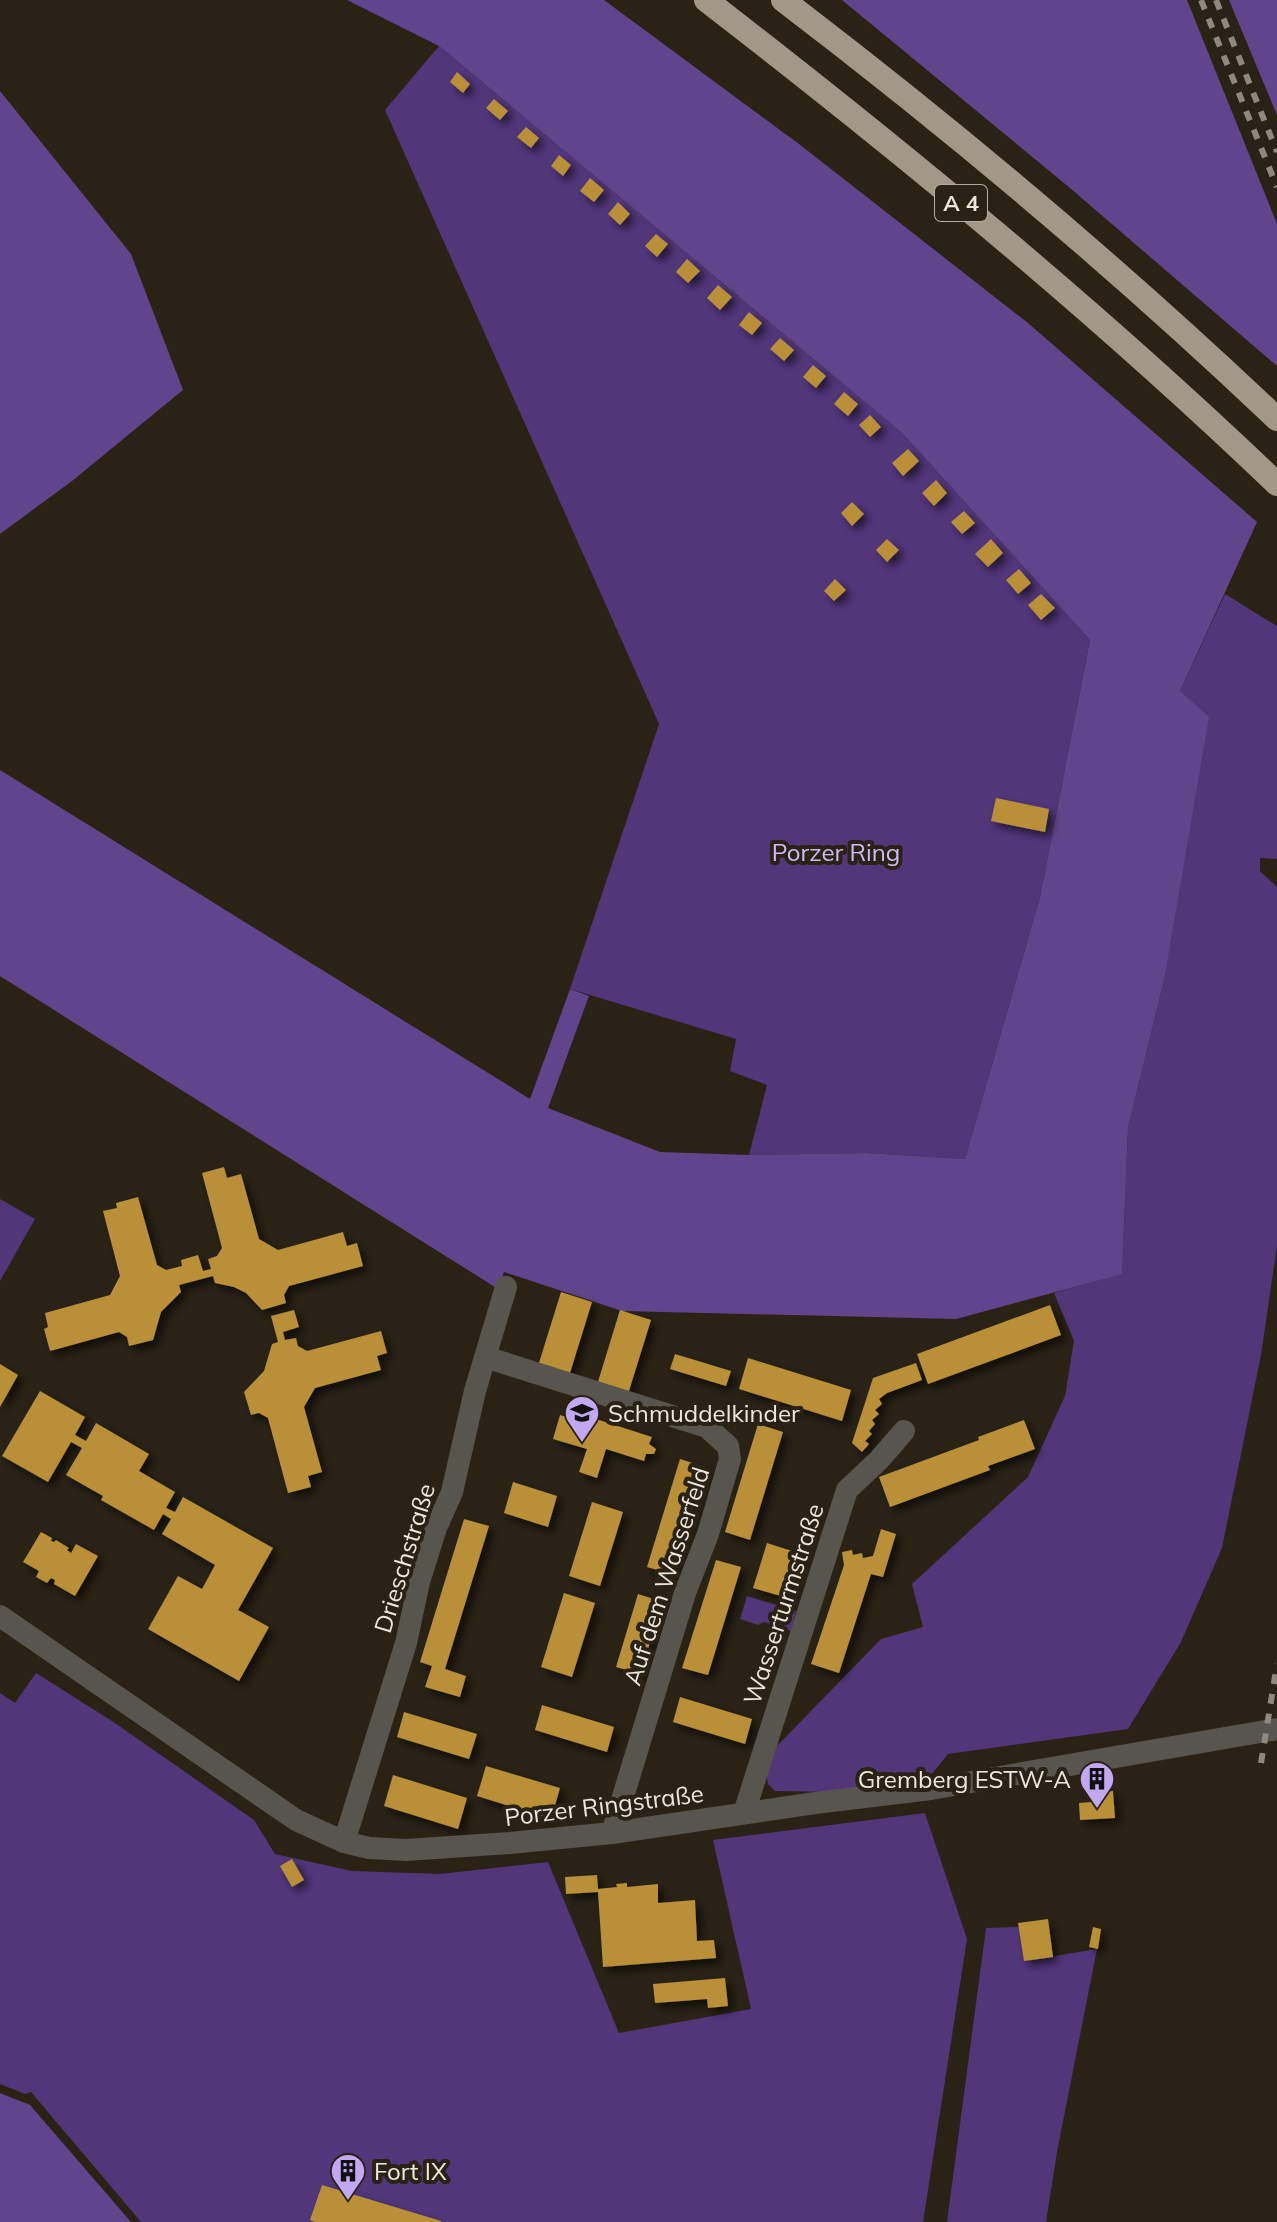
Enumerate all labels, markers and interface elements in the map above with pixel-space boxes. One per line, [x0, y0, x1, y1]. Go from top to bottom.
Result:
road number: A 4 [935, 185, 987, 221]
park label: Porzer Ring [772, 837, 900, 867]
school or university icon: Schmuddelkinder [563, 1394, 601, 1444]
place label: Schmuddelkinder [608, 1398, 800, 1428]
street label: Auf dem Wasserfeld [617, 1463, 715, 1689]
street label: Drieschstraße [367, 1480, 441, 1636]
street label: Wasserturmstraße [736, 1500, 830, 1708]
building icon: Gremberg ESTW-A [1078, 1760, 1116, 1810]
place label: Gremberg ESTW-A [858, 1764, 1071, 1794]
street label: Porzer Ringstraße [503, 1778, 705, 1832]
building icon: Fort IX [329, 2152, 367, 2202]
place label: Fort IX [374, 2156, 447, 2186]

